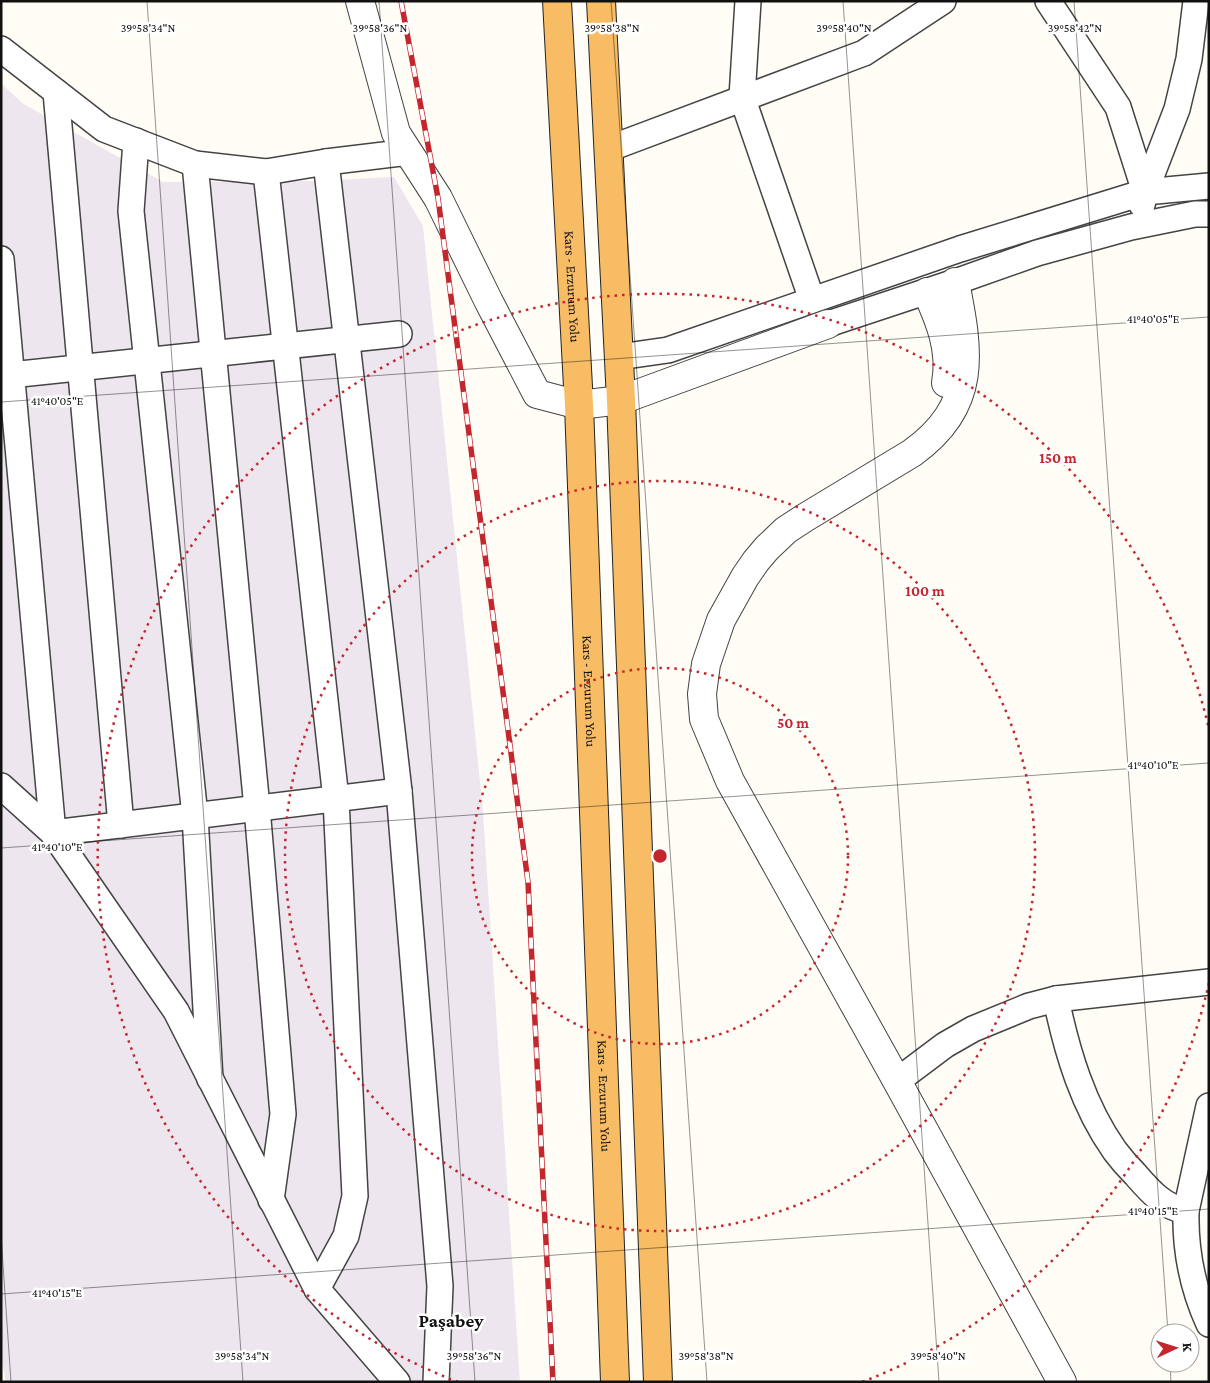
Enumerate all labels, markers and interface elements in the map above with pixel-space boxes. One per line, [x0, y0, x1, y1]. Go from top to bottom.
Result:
text: 39°58'34"N [121, 21, 175, 35]
text: 39°58'36"N [353, 21, 408, 35]
text: 39°58'38"N [584, 21, 640, 35]
text: 39°58'40"N [816, 21, 872, 35]
text: 39°58'42"N [1048, 21, 1102, 35]
street label: Kars - Erzurum Yolu [562, 230, 584, 343]
text: 41°40'05"E [1127, 312, 1180, 326]
text: 41°40'05"E [31, 394, 84, 408]
text: 150 m [1039, 450, 1077, 466]
text: 100 m [905, 583, 945, 599]
street label: Kars - Erzurum Yolu [579, 635, 600, 748]
text: 50 m [777, 715, 809, 731]
text: 41°40'10"E [1127, 758, 1179, 772]
text: 41°40'10"E [31, 840, 83, 854]
centre of rings [651, 847, 669, 865]
street label: Kars - Erzurum Yolu [594, 1040, 615, 1153]
text: 41°40'15"E [1128, 1204, 1179, 1218]
text: 41°40'15"E [32, 1286, 83, 1300]
district label: Paşabey [419, 1310, 484, 1331]
north arrow [1150, 1323, 1200, 1373]
text: K [1180, 1342, 1196, 1353]
text: 39°58'34"N [215, 1349, 269, 1363]
text: 39°58'36"N [447, 1349, 502, 1363]
text: 39°58'38"N [678, 1349, 734, 1363]
text: 39°58'40"N [910, 1349, 966, 1363]

